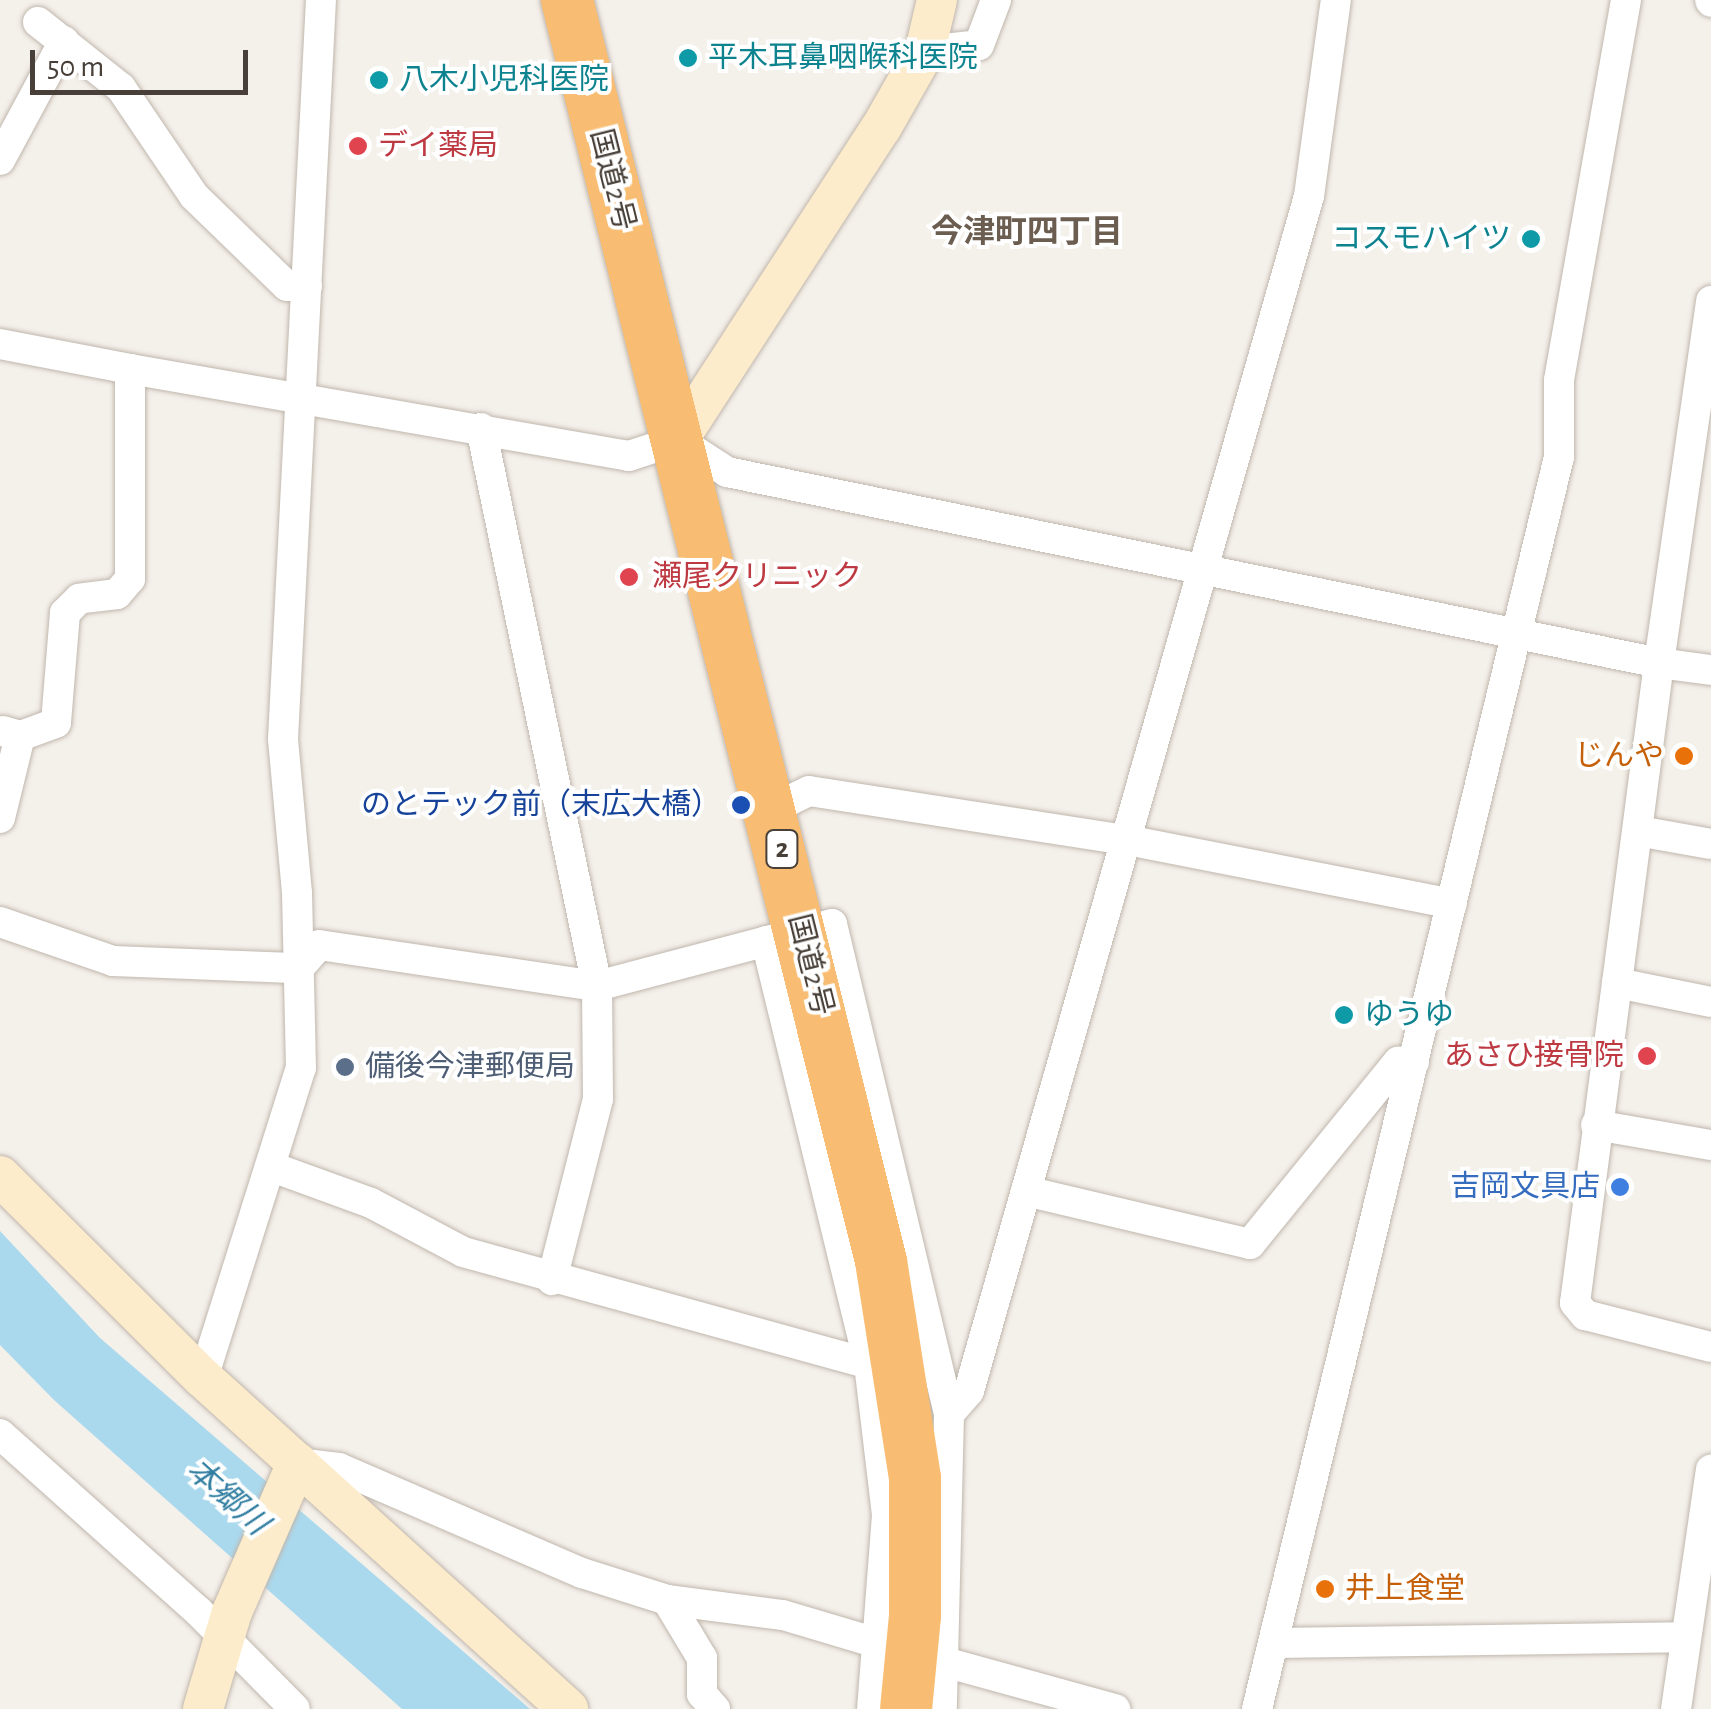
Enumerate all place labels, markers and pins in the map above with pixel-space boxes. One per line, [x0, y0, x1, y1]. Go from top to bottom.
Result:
place label: 平木耳鼻咽喉科医院 [708, 40, 978, 76]
marker: 平木耳鼻咽喉科医院 [677, 47, 699, 69]
place label: 八木小児科医院 [399, 62, 609, 98]
marker: 八木小児科医院 [368, 69, 390, 91]
place label: デイ薬局 [378, 128, 498, 164]
marker: デイ薬局 [347, 135, 369, 157]
place label: コスモハイツ [1331, 221, 1511, 257]
marker: コスモハイツ [1520, 228, 1542, 250]
place label: 瀬尾クリニック [652, 559, 862, 595]
marker: 瀬尾クリニック [616, 564, 642, 590]
place label: じんや [1574, 738, 1664, 774]
marker: じんや [1673, 745, 1695, 767]
place label: のとテック前（末広大橋） [361, 787, 721, 823]
marker: のとテック前（末広大橋） [730, 794, 752, 816]
place label: ゆうゆ [1364, 997, 1454, 1033]
marker: ゆうゆ [1333, 1004, 1355, 1026]
place label: あさひ接骨院 [1444, 1038, 1624, 1074]
marker: あさひ接骨院 [1634, 1043, 1660, 1069]
place label: 備後今津郵便局 [365, 1049, 575, 1085]
marker: 備後今津郵便局 [334, 1056, 356, 1078]
place label: 吉岡文具店 [1450, 1169, 1600, 1205]
marker: 吉岡文具店 [1609, 1176, 1631, 1198]
place label: 井上食堂 [1345, 1571, 1465, 1607]
marker: 井上食堂 [1314, 1578, 1336, 1600]

